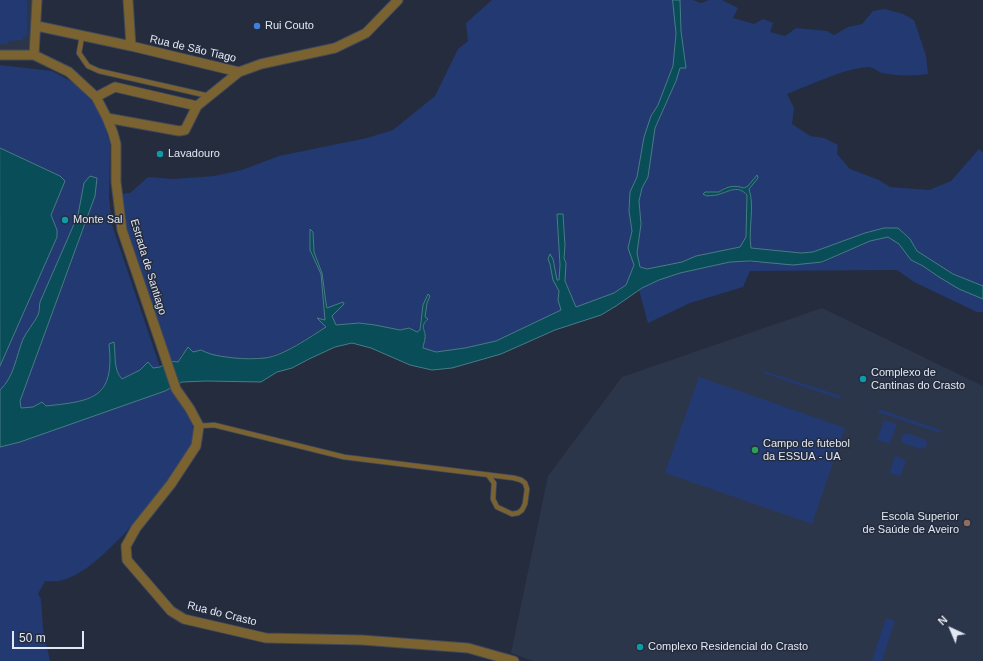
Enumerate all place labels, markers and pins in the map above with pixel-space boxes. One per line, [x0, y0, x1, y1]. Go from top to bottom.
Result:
place label: Rui Couto [265, 19, 314, 33]
marker: Rui Couto [252, 21, 262, 31]
place label: Lavadouro [168, 147, 220, 161]
marker: Lavadouro [155, 149, 165, 159]
place label: Monte Sal [73, 213, 123, 227]
marker: Monte Sal [60, 215, 70, 225]
place label: Complexo de Cantinas do Crasto [871, 366, 965, 392]
marker: Complexo de Cantinas do Crasto [858, 374, 868, 384]
place label: Campo de futebol da ESSUA - UA [763, 437, 850, 463]
marker: Campo de futebol da ESSUA - UA [750, 445, 760, 455]
place label: Escola Superior de Saúde de Aveiro [863, 510, 959, 536]
marker: Escola Superior de Saúde de Aveiro [962, 518, 972, 528]
place label: Complexo Residencial do Crasto [648, 640, 808, 654]
marker: Complexo Residencial do Crasto [635, 642, 645, 652]

